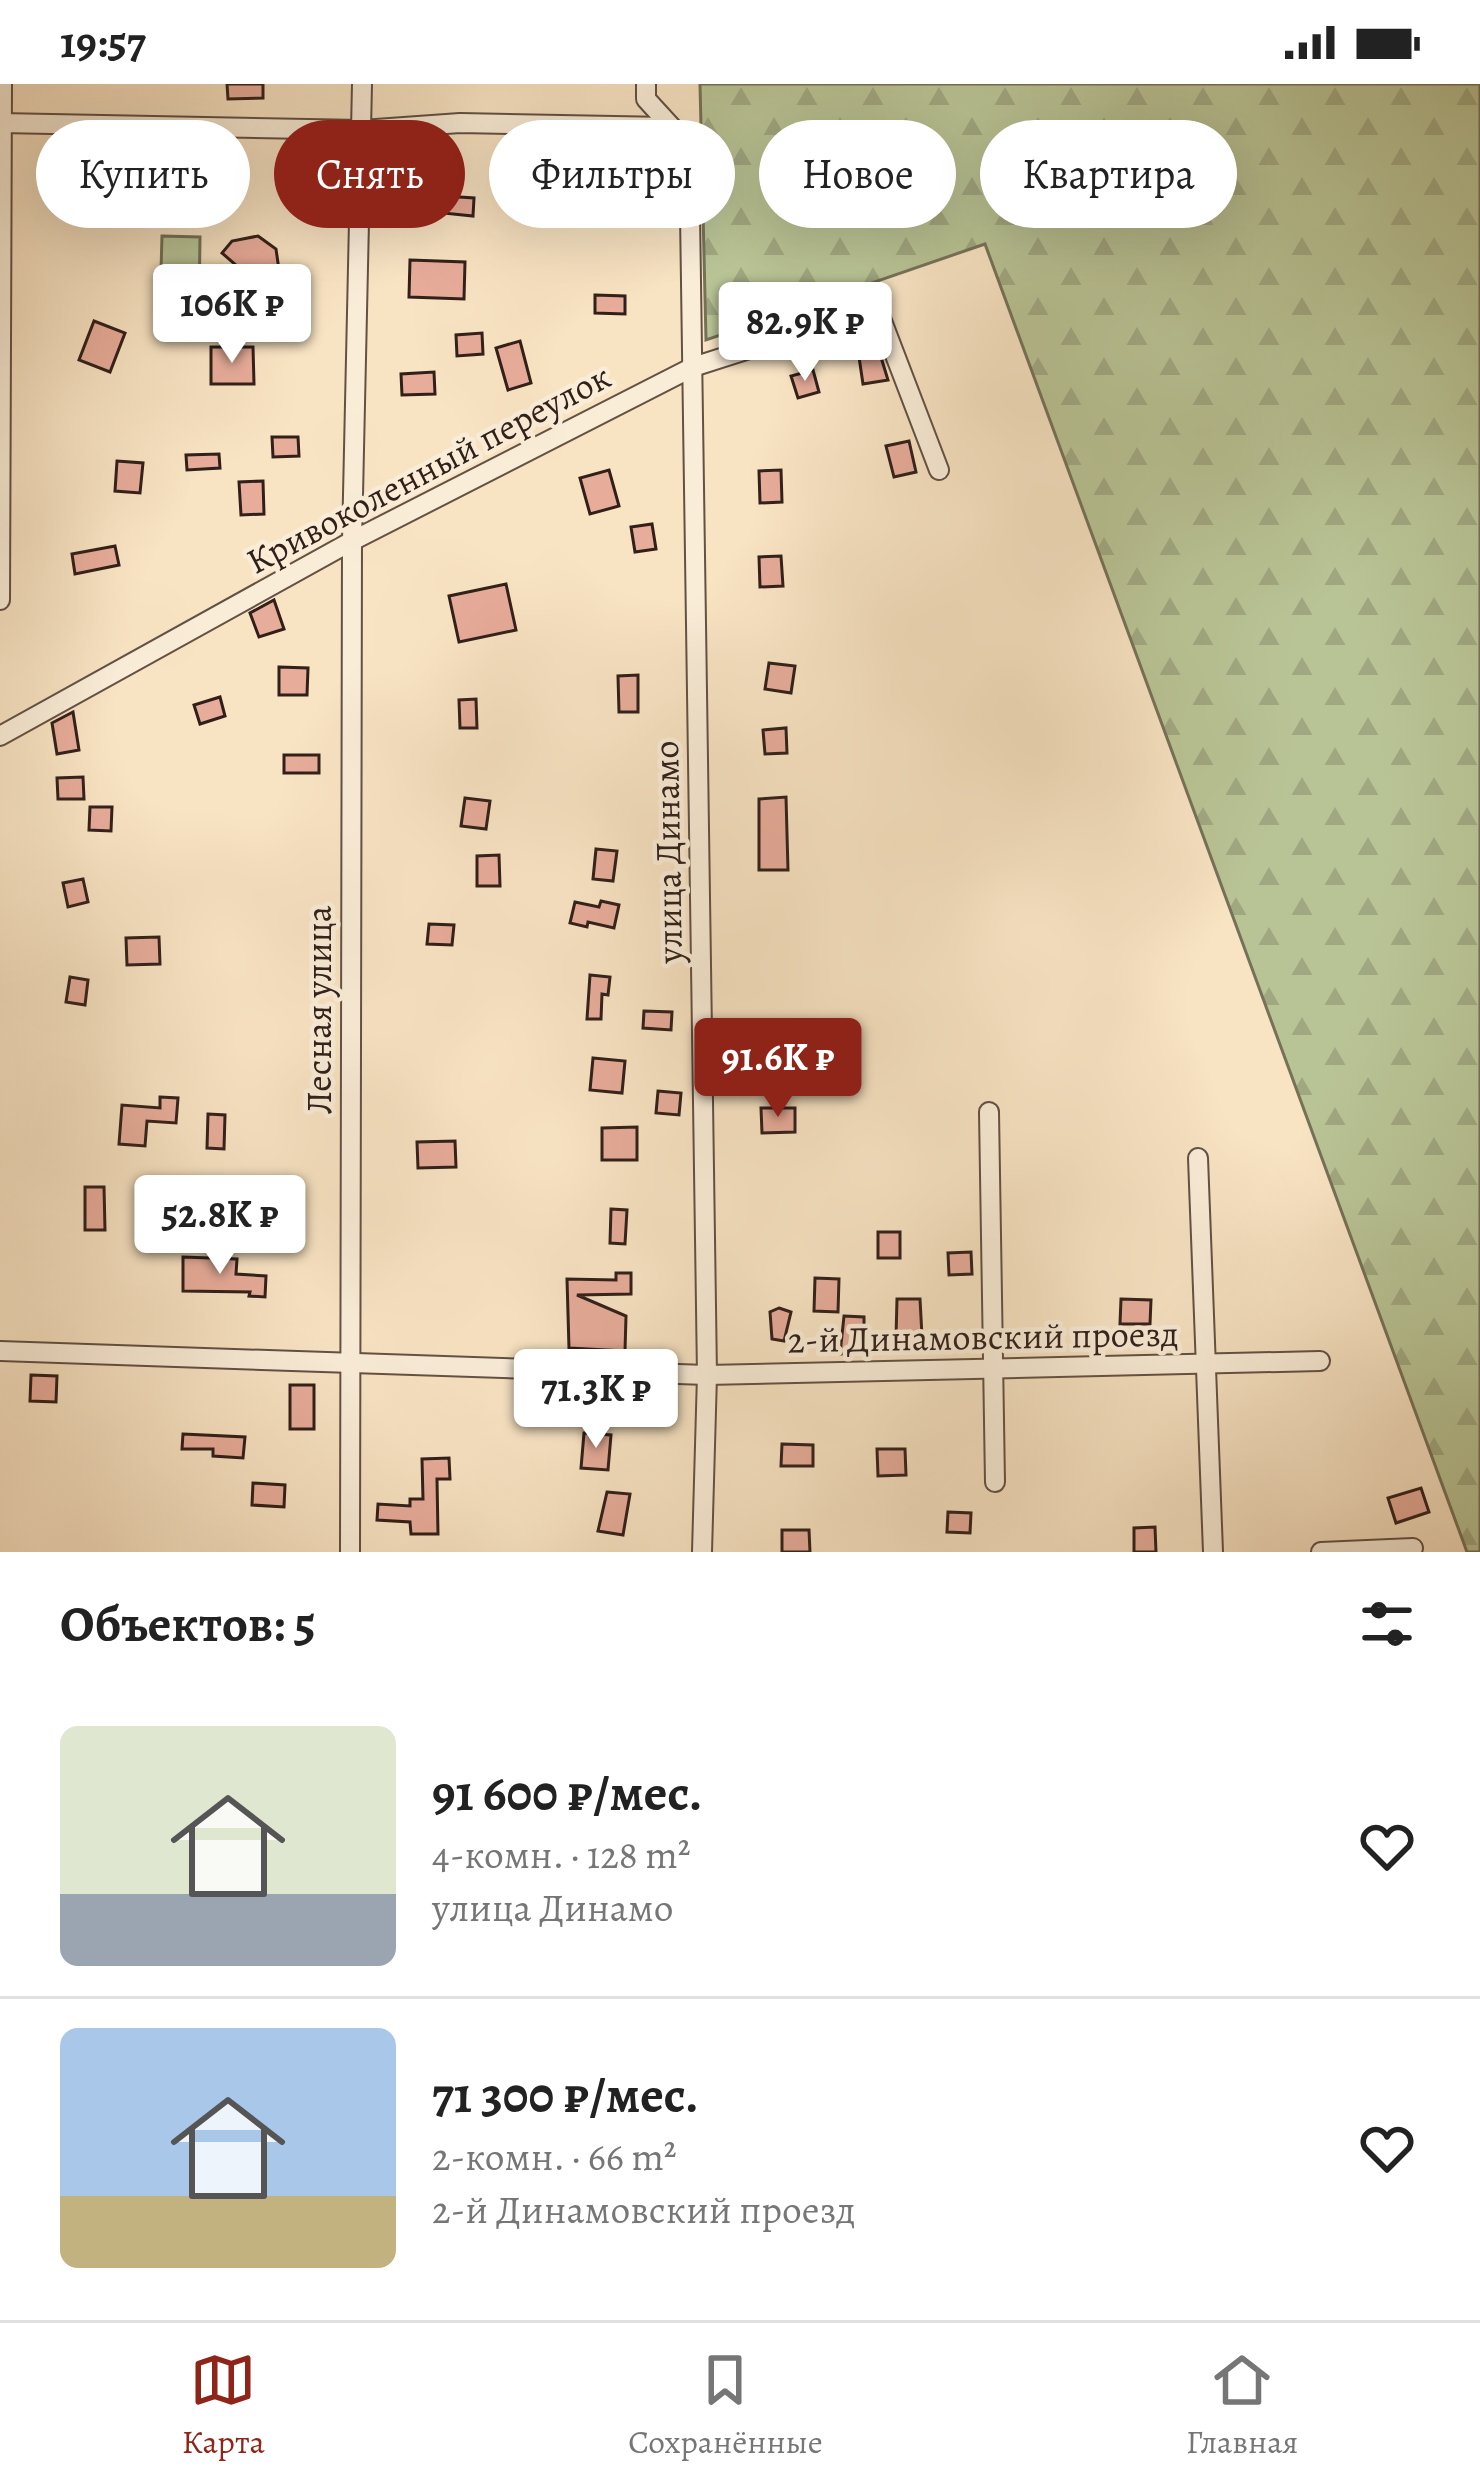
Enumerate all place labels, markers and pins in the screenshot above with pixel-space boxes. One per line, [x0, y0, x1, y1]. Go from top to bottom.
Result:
pin: 106K ₽ [134, 264, 330, 366]
pin: 82.9K ₽ [694, 282, 916, 384]
pin: 91.6K ₽ [667, 1018, 889, 1120]
pin: 52.8K ₽ [109, 1175, 331, 1277]
pin: 71.3K ₽ [485, 1349, 707, 1451]

